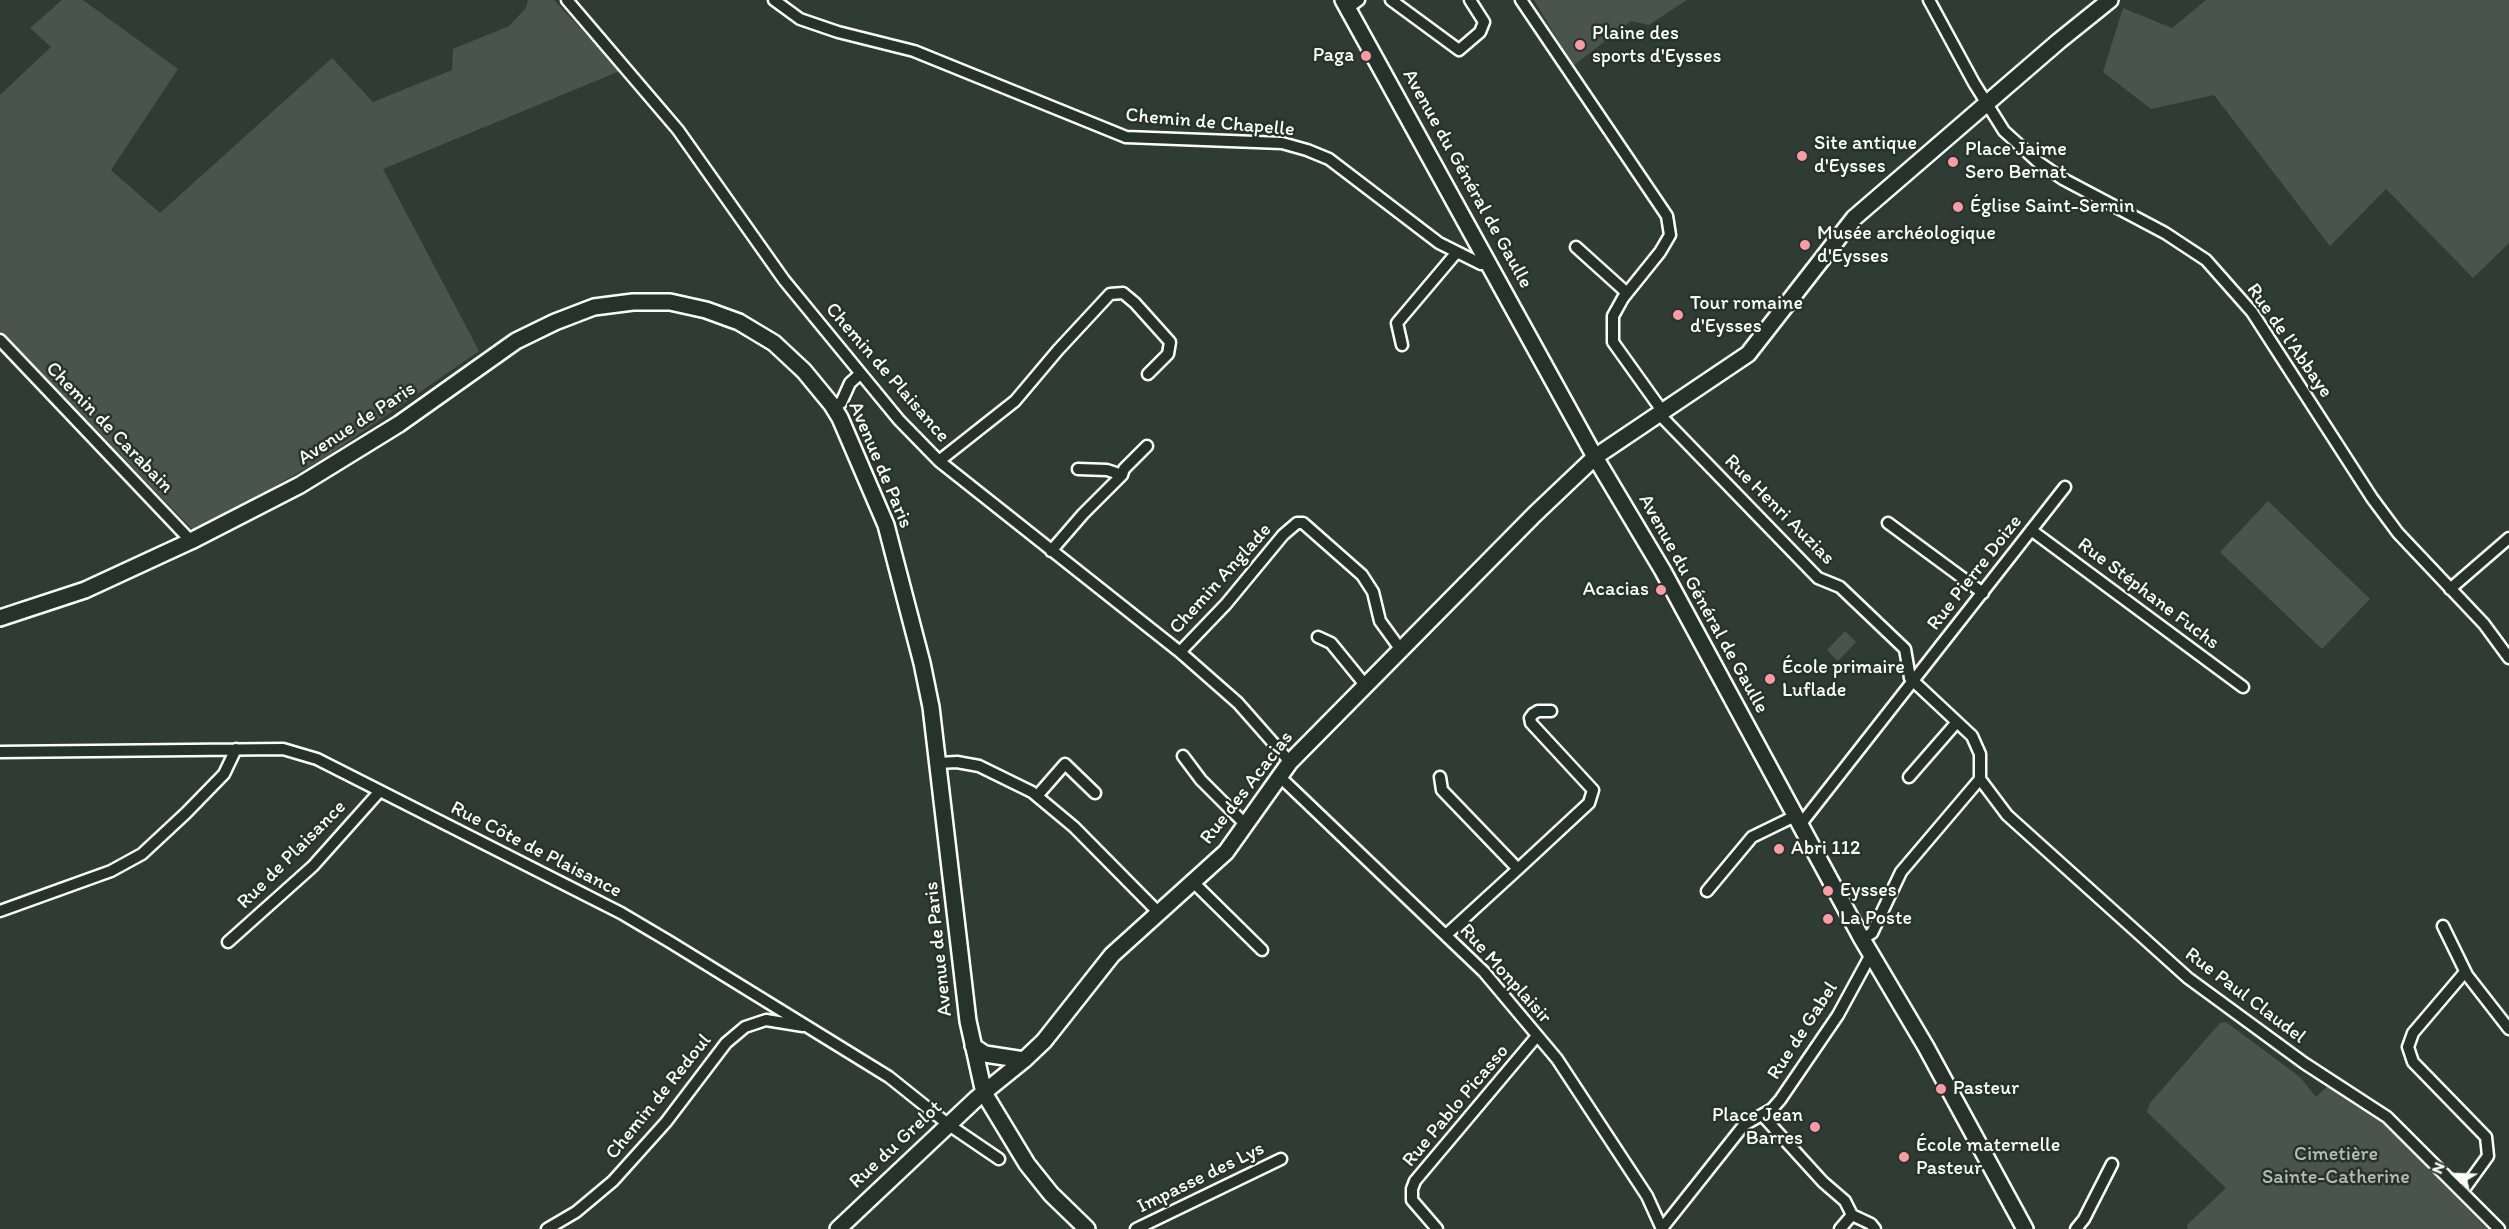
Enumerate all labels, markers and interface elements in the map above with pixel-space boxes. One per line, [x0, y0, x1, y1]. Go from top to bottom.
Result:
place label: Plaine des sports d'Eysses [1592, 22, 1721, 69]
marker: Plaine des sports d'Eysses [1573, 38, 1587, 52]
place label: Paga [1313, 44, 1354, 68]
marker: Paga [1359, 49, 1373, 63]
street label: Avenue du Général de Gaulle [1397, 65, 1537, 293]
street label: Chemin de Chapelle [1124, 104, 1296, 142]
place label: Site antique d'Eysses [1814, 132, 1917, 179]
place label: Place Jaime Sero Bernat [1965, 138, 2067, 185]
marker: Site antique d'Eysses [1795, 149, 1809, 163]
marker: Place Jaime Sero Bernat [1946, 155, 1960, 169]
place label: Église Saint-Sernin [1970, 195, 2135, 219]
marker: Église Saint-Sernin [1951, 200, 1965, 214]
place label: Musée archéologique d'Eysses [1817, 222, 1996, 269]
marker: Musée archéologique d'Eysses [1798, 238, 1812, 252]
street label: Rue de l'Abbaye [2241, 279, 2337, 403]
place label: Tour romaine d'Eysses [1690, 292, 1803, 339]
street label: Chemin de Plaisance [820, 298, 954, 448]
marker: Tour romaine d'Eysses [1671, 308, 1685, 322]
street label: Chemin de Carabain [40, 357, 178, 499]
street label: Avenue de Paris [294, 377, 420, 471]
street label: Avenue de Paris [843, 398, 917, 532]
street label: Rue Henri Auzias [1719, 450, 1839, 570]
street label: Avenue du Général de Gaulle [1633, 490, 1773, 718]
street label: Rue Pierre Doize [1922, 510, 2028, 636]
street label: Chemin Anglade [1165, 519, 1277, 639]
street label: Rue Stéphane Fuchs [2072, 533, 2224, 655]
place label: Acacias [1583, 578, 1649, 602]
marker: Acacias [1654, 583, 1668, 597]
place label: École primaire Luflade [1782, 656, 1905, 703]
marker: École primaire Luflade [1763, 672, 1777, 686]
street label: Rue des Acacias [1195, 727, 1299, 849]
street label: Rue de Plaisance [233, 796, 351, 914]
street label: Rue Côte de Plaisance [446, 796, 626, 904]
place label: Abri 112 [1791, 837, 1860, 861]
marker: Abri 112 [1772, 842, 1786, 856]
place label: Eysses [1840, 879, 1897, 903]
street label: Avenue de Paris [920, 881, 958, 1017]
marker: Eysses [1821, 884, 1835, 898]
place label: La Poste [1840, 907, 1912, 931]
marker: La Poste [1821, 912, 1835, 926]
street label: Rue Monplaisir [1454, 919, 1556, 1029]
street label: Rue Paul Claudel [2180, 943, 2310, 1049]
street label: Rue de Gabel [1762, 978, 1844, 1084]
street label: Chemin de Redoul [601, 1029, 717, 1165]
street label: Rue Pablo Picasso [1398, 1040, 1514, 1172]
place label: Pasteur [1953, 1077, 2019, 1101]
marker: Pasteur [1934, 1082, 1948, 1096]
street label: Rue du Grelot [845, 1096, 947, 1194]
place label: Place Jean Barres [1712, 1104, 1803, 1151]
marker: Place Jean Barres [1808, 1120, 1822, 1134]
place label: École maternelle Pasteur [1916, 1134, 2060, 1181]
street label: Impasse des Lys [1134, 1137, 1268, 1219]
park label: Cimetière Sainte-Catherine [2262, 1143, 2410, 1190]
north arrow [2425, 1145, 2485, 1205]
marker: École maternelle Pasteur [1897, 1150, 1911, 1164]
text: N [2427, 1159, 2449, 1176]

